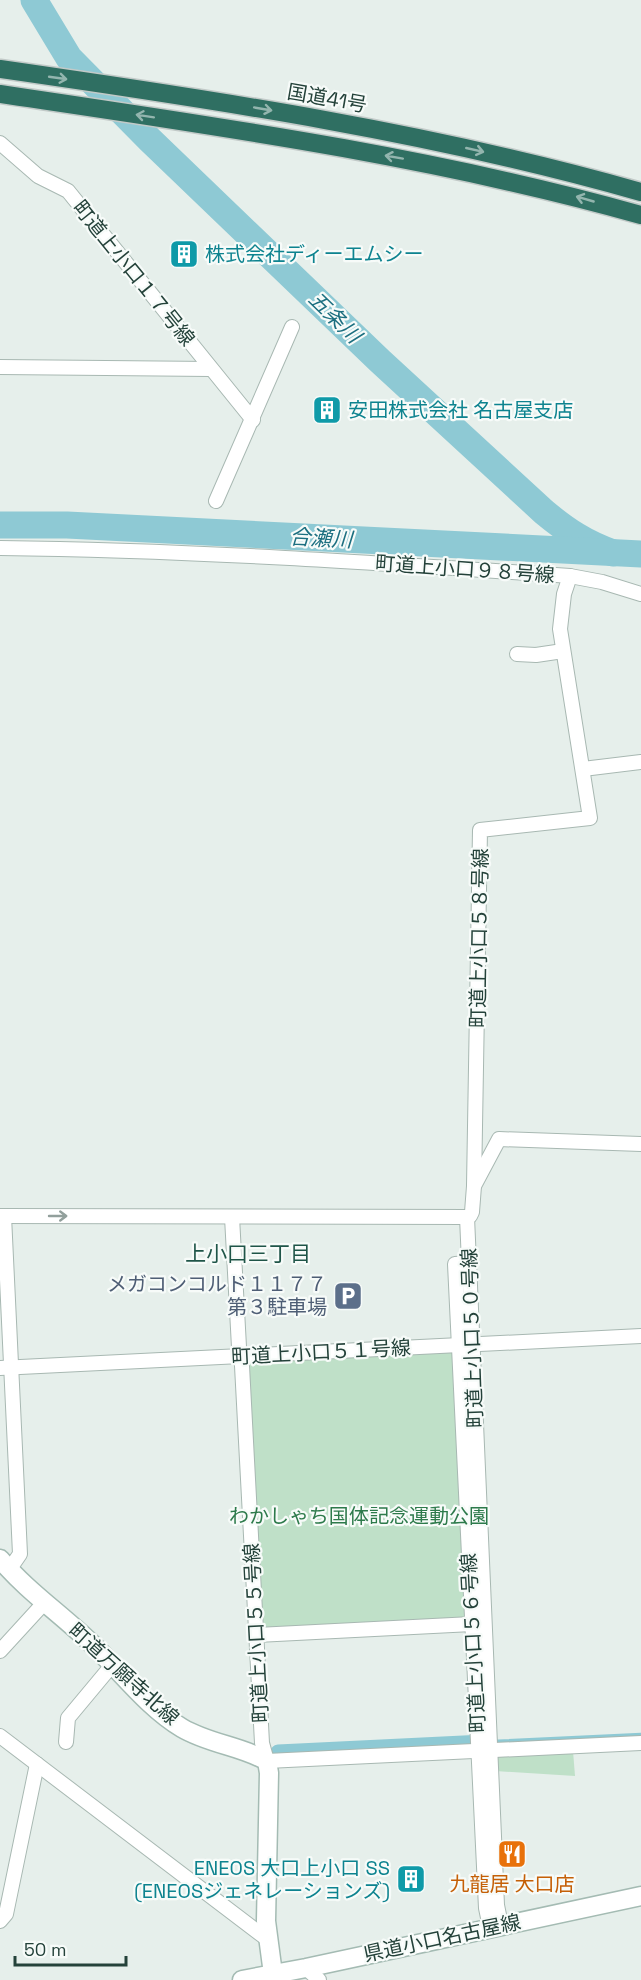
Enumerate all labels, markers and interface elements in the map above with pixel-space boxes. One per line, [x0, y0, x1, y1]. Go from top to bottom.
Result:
one-way arrow [48, 72, 67, 83]
street label: 国道41号 [285, 78, 369, 118]
one-way arrow [253, 104, 273, 115]
one-way arrow [135, 110, 155, 121]
one-way arrow [466, 144, 485, 156]
one-way arrow [385, 152, 405, 163]
one-way arrow [576, 193, 595, 204]
street label: 町道上小口１７号線 [67, 195, 201, 351]
building icon: 株式会社ディーエムシー [168, 238, 200, 270]
place label: 株式会社ディーエムシー [205, 241, 424, 267]
water label: 五条川 [303, 285, 368, 350]
building icon: 安田株式会社 名古屋支店 [311, 394, 343, 426]
place label: 安田株式会社 名古屋支店 [348, 397, 573, 423]
water label: 合瀬川 [289, 523, 355, 553]
street label: 町道上小口９８号線 [374, 550, 556, 588]
street label: 町道上小口５８号線 [464, 848, 494, 1028]
one-way arrow [48, 1211, 68, 1222]
district label: 上小口三丁目 [185, 1240, 311, 1267]
street label: 町道上小口５０号線 [456, 1248, 488, 1428]
place label: メガコンコルド１１７７ 第３駐車場 [107, 1271, 327, 1320]
parking icon: メガコンコルド１１７７ 第３駐車場 [332, 1280, 364, 1312]
street label: 町道上小口５１号線 [230, 1334, 412, 1370]
park label: わかしゃち国体記念運動公園 [229, 1503, 489, 1529]
street label: 町道上小口５５号線 [238, 1542, 274, 1724]
street label: 町道上小口５６号線 [455, 1552, 491, 1734]
street label: 町道万願寺北線 [63, 1617, 185, 1731]
restaurant icon: 九龍居 大口店 [496, 1838, 528, 1870]
place label: ENEOS 大口上小口 SS (ENEOSジェネレーションズ) [134, 1855, 390, 1904]
building icon: ENEOS 大口上小口 SS (ENEOSジェネレーションズ) [395, 1863, 427, 1895]
place label: 九龍居 大口店 [449, 1871, 575, 1897]
street label: 県道小口名古屋線 [361, 1909, 523, 1967]
scale bar [15, 1929, 126, 1967]
text: 50 m [24, 1938, 66, 1961]

